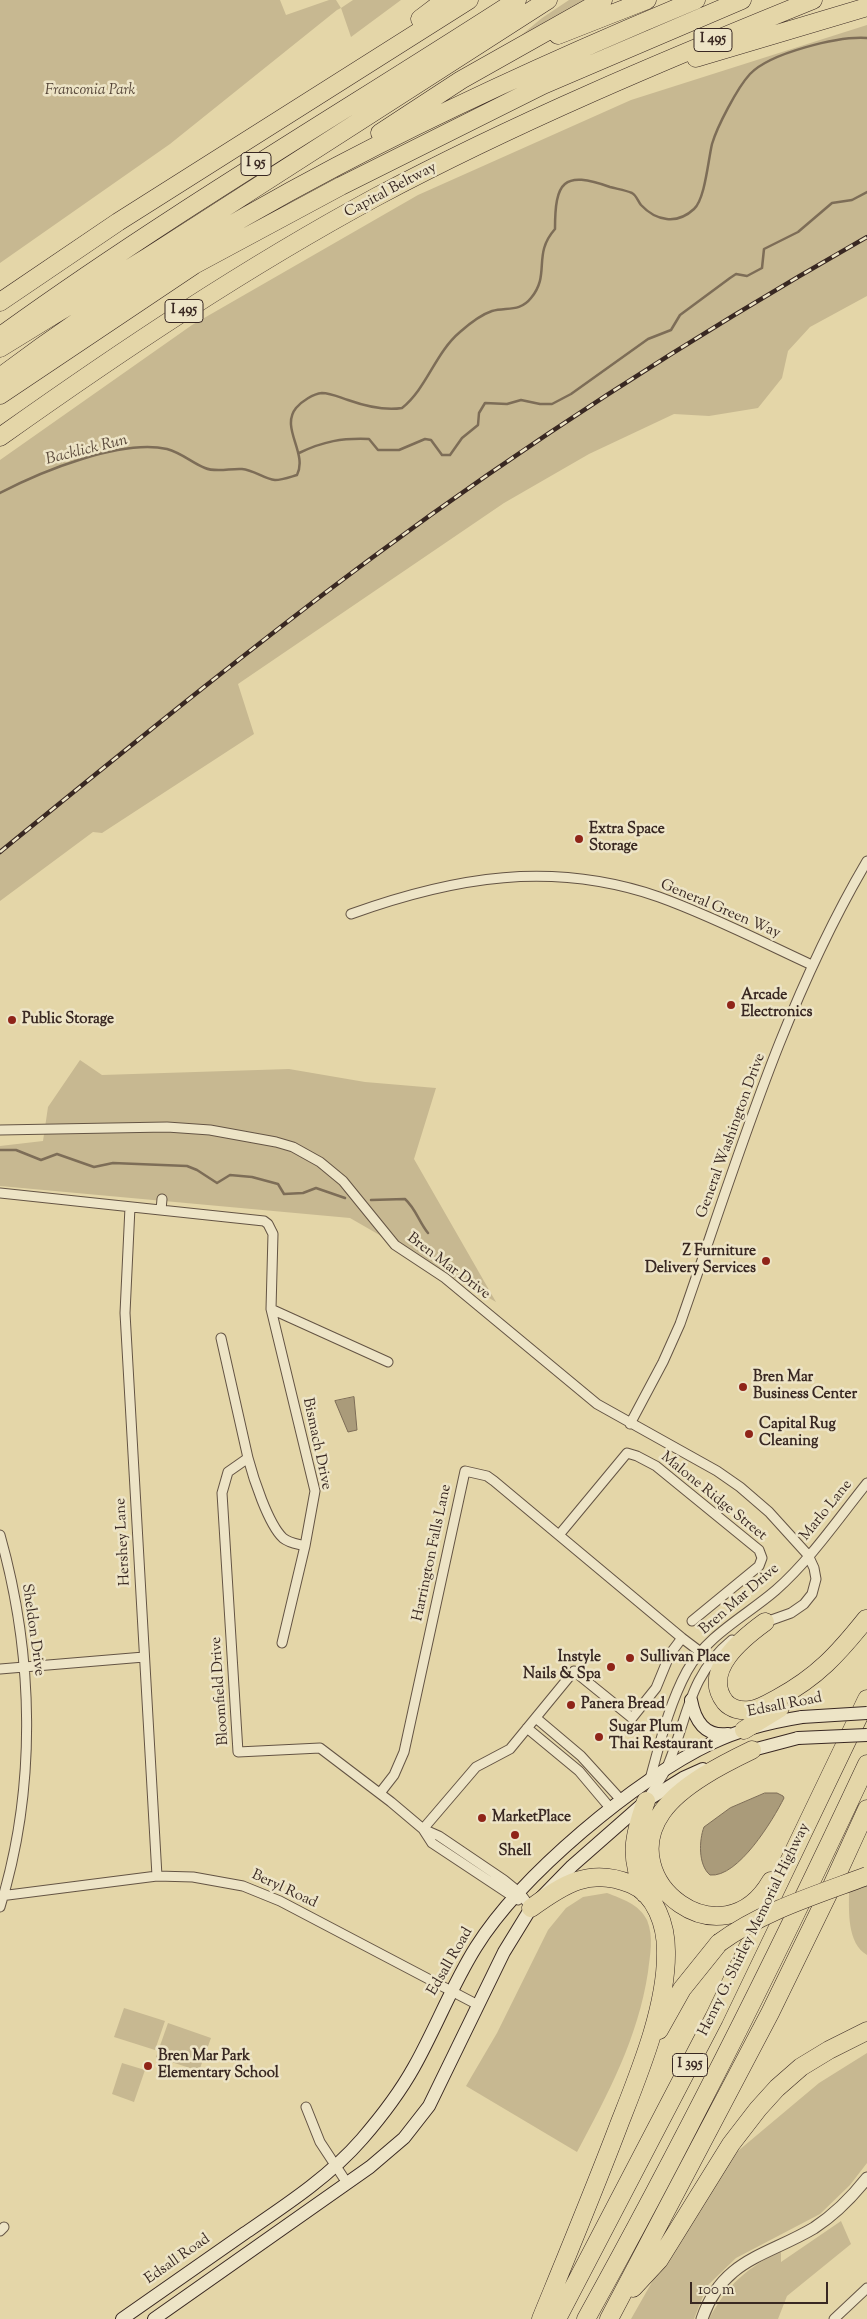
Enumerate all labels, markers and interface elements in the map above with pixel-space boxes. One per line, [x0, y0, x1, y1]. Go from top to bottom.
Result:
road number: I 495 [694, 28, 732, 52]
park label: Franconia Park [45, 82, 135, 100]
road number: I 95 [241, 152, 271, 175]
street label: Capital Beltway [342, 159, 440, 223]
road number: I 495 [165, 300, 203, 322]
water label: Backlick Run [44, 432, 130, 470]
place label: Extra Space Storage [589, 821, 665, 856]
marker: Extra Space Storage [573, 833, 585, 845]
street label: General Green Way [657, 877, 783, 943]
place label: Arcade Electronics [741, 987, 812, 1022]
marker: Arcade Electronics [725, 999, 737, 1011]
place label: Public Storage [22, 1011, 114, 1029]
marker: Public Storage [6, 1014, 18, 1026]
street label: General Washington Drive [694, 1051, 770, 1221]
street label: Bren Mar Drive [403, 1230, 493, 1304]
place label: Z Furniture Delivery Services [645, 1243, 756, 1278]
marker: Z Furniture Delivery Services [760, 1255, 772, 1267]
place label: Bren Mar Business Center [753, 1369, 857, 1404]
marker: Bren Mar Business Center [737, 1381, 749, 1393]
street label: Bismach Drive [297, 1396, 335, 1492]
place label: Capital Rug Cleaning [759, 1416, 836, 1451]
marker: Capital Rug Cleaning [743, 1428, 755, 1440]
street label: Malone Ridge Street [656, 1449, 770, 1545]
street label: Marlo Lane [797, 1477, 857, 1545]
street label: Harrington Falls Lane [410, 1483, 456, 1623]
street label: Hershey Lane [113, 1498, 135, 1586]
street label: Bren Mar Drive [697, 1561, 783, 1639]
street label: Sheldon Drive [17, 1583, 47, 1677]
street label: Bloomfield Drive [208, 1636, 234, 1746]
place label: Instyle Nails & Spa [523, 1649, 601, 1684]
place label: Sullivan Place [640, 1649, 730, 1667]
marker: Sullivan Place [624, 1652, 636, 1664]
marker: Instyle Nails & Spa [605, 1661, 617, 1673]
street label: Edsall Road [746, 1690, 824, 1722]
place label: Panera Bread [581, 1696, 665, 1714]
marker: Panera Bread [565, 1699, 577, 1711]
place label: Sugar Plum Thai Restaurant [609, 1719, 713, 1754]
marker: Sugar Plum Thai Restaurant [593, 1731, 605, 1743]
place label: MarketPlace [492, 1809, 571, 1827]
marker: MarketPlace [476, 1812, 488, 1824]
street label: Henry G. Shirley Memorial Highway [695, 1821, 815, 2039]
marker: Shell [509, 1829, 521, 1841]
place label: Shell [499, 1843, 531, 1861]
street label: Beryl Road [248, 1867, 320, 1913]
street label: Edsall Road [424, 1925, 478, 1999]
place label: Bren Mar Park Elementary School [158, 2048, 279, 2083]
road number: I 395 [672, 2054, 708, 2076]
marker: Bren Mar Park Elementary School [142, 2060, 154, 2072]
street label: Edsall Road [142, 2231, 214, 2289]
scale bar [692, 2272, 830, 2304]
text: 100 m [698, 2280, 734, 2301]

